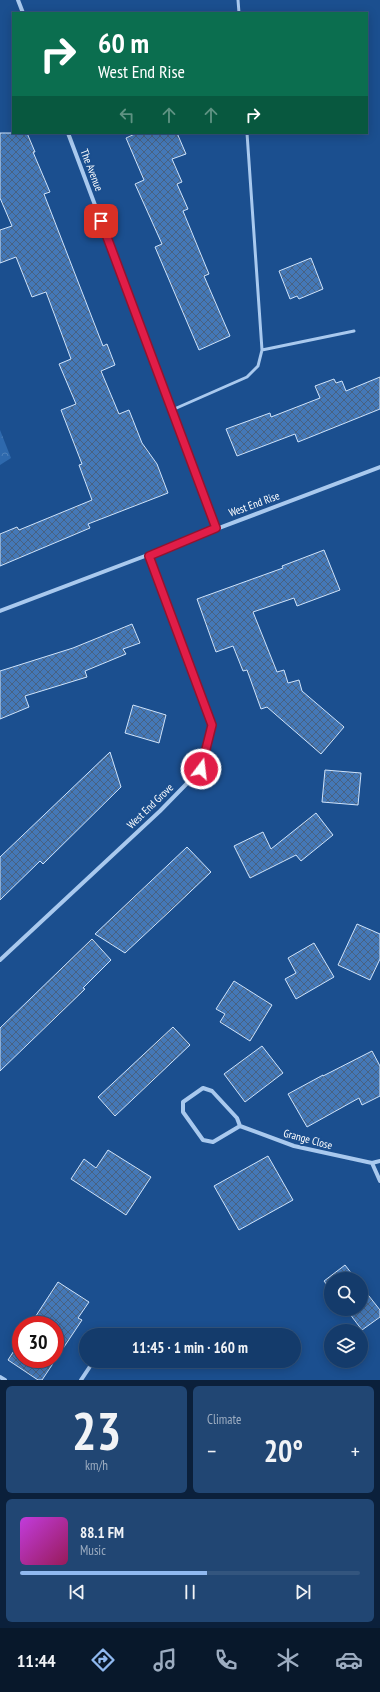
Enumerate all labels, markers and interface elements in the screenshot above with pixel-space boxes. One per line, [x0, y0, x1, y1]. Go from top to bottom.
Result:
text: 60 m [98, 24, 149, 61]
icon: right [32, 28, 84, 80]
text: West End Rise [98, 60, 185, 83]
icon: left [116, 104, 138, 126]
icon: ahead [158, 104, 180, 126]
icon: ahead [200, 104, 222, 126]
icon: right [242, 104, 264, 126]
street label: The Avenue [78, 147, 107, 194]
pin [84, 204, 118, 238]
icon: arrive [90, 210, 112, 232]
street label: West End Rise [227, 488, 282, 520]
position arrow [180, 748, 222, 790]
street label: West End Grove [124, 780, 176, 832]
street label: Grange Close [282, 1126, 334, 1152]
map controls [324, 1272, 368, 1368]
button: search [324, 1272, 368, 1316]
speed limit sign: 30 [12, 1316, 64, 1368]
button: layers [324, 1324, 368, 1368]
text: 11:45 · 1 min · 160 m [132, 1338, 248, 1357]
text: 23 [72, 1397, 121, 1464]
text: Climate [207, 1411, 241, 1428]
text: 20° [264, 1431, 303, 1470]
text: − [207, 1437, 216, 1465]
text: + [351, 1437, 360, 1465]
text: km/h [85, 1457, 108, 1474]
text: 88.1 FM [80, 1523, 124, 1542]
text: Music [80, 1542, 106, 1559]
icon: previous [66, 1581, 88, 1603]
icon: pause [179, 1581, 201, 1603]
icon: next [292, 1581, 314, 1603]
icon: directions [89, 1646, 117, 1674]
icon: music [151, 1646, 179, 1674]
icon: phone [212, 1646, 240, 1674]
icon: climate [274, 1646, 302, 1674]
icon: car [335, 1646, 363, 1674]
text: 11:44 [17, 1649, 56, 1672]

